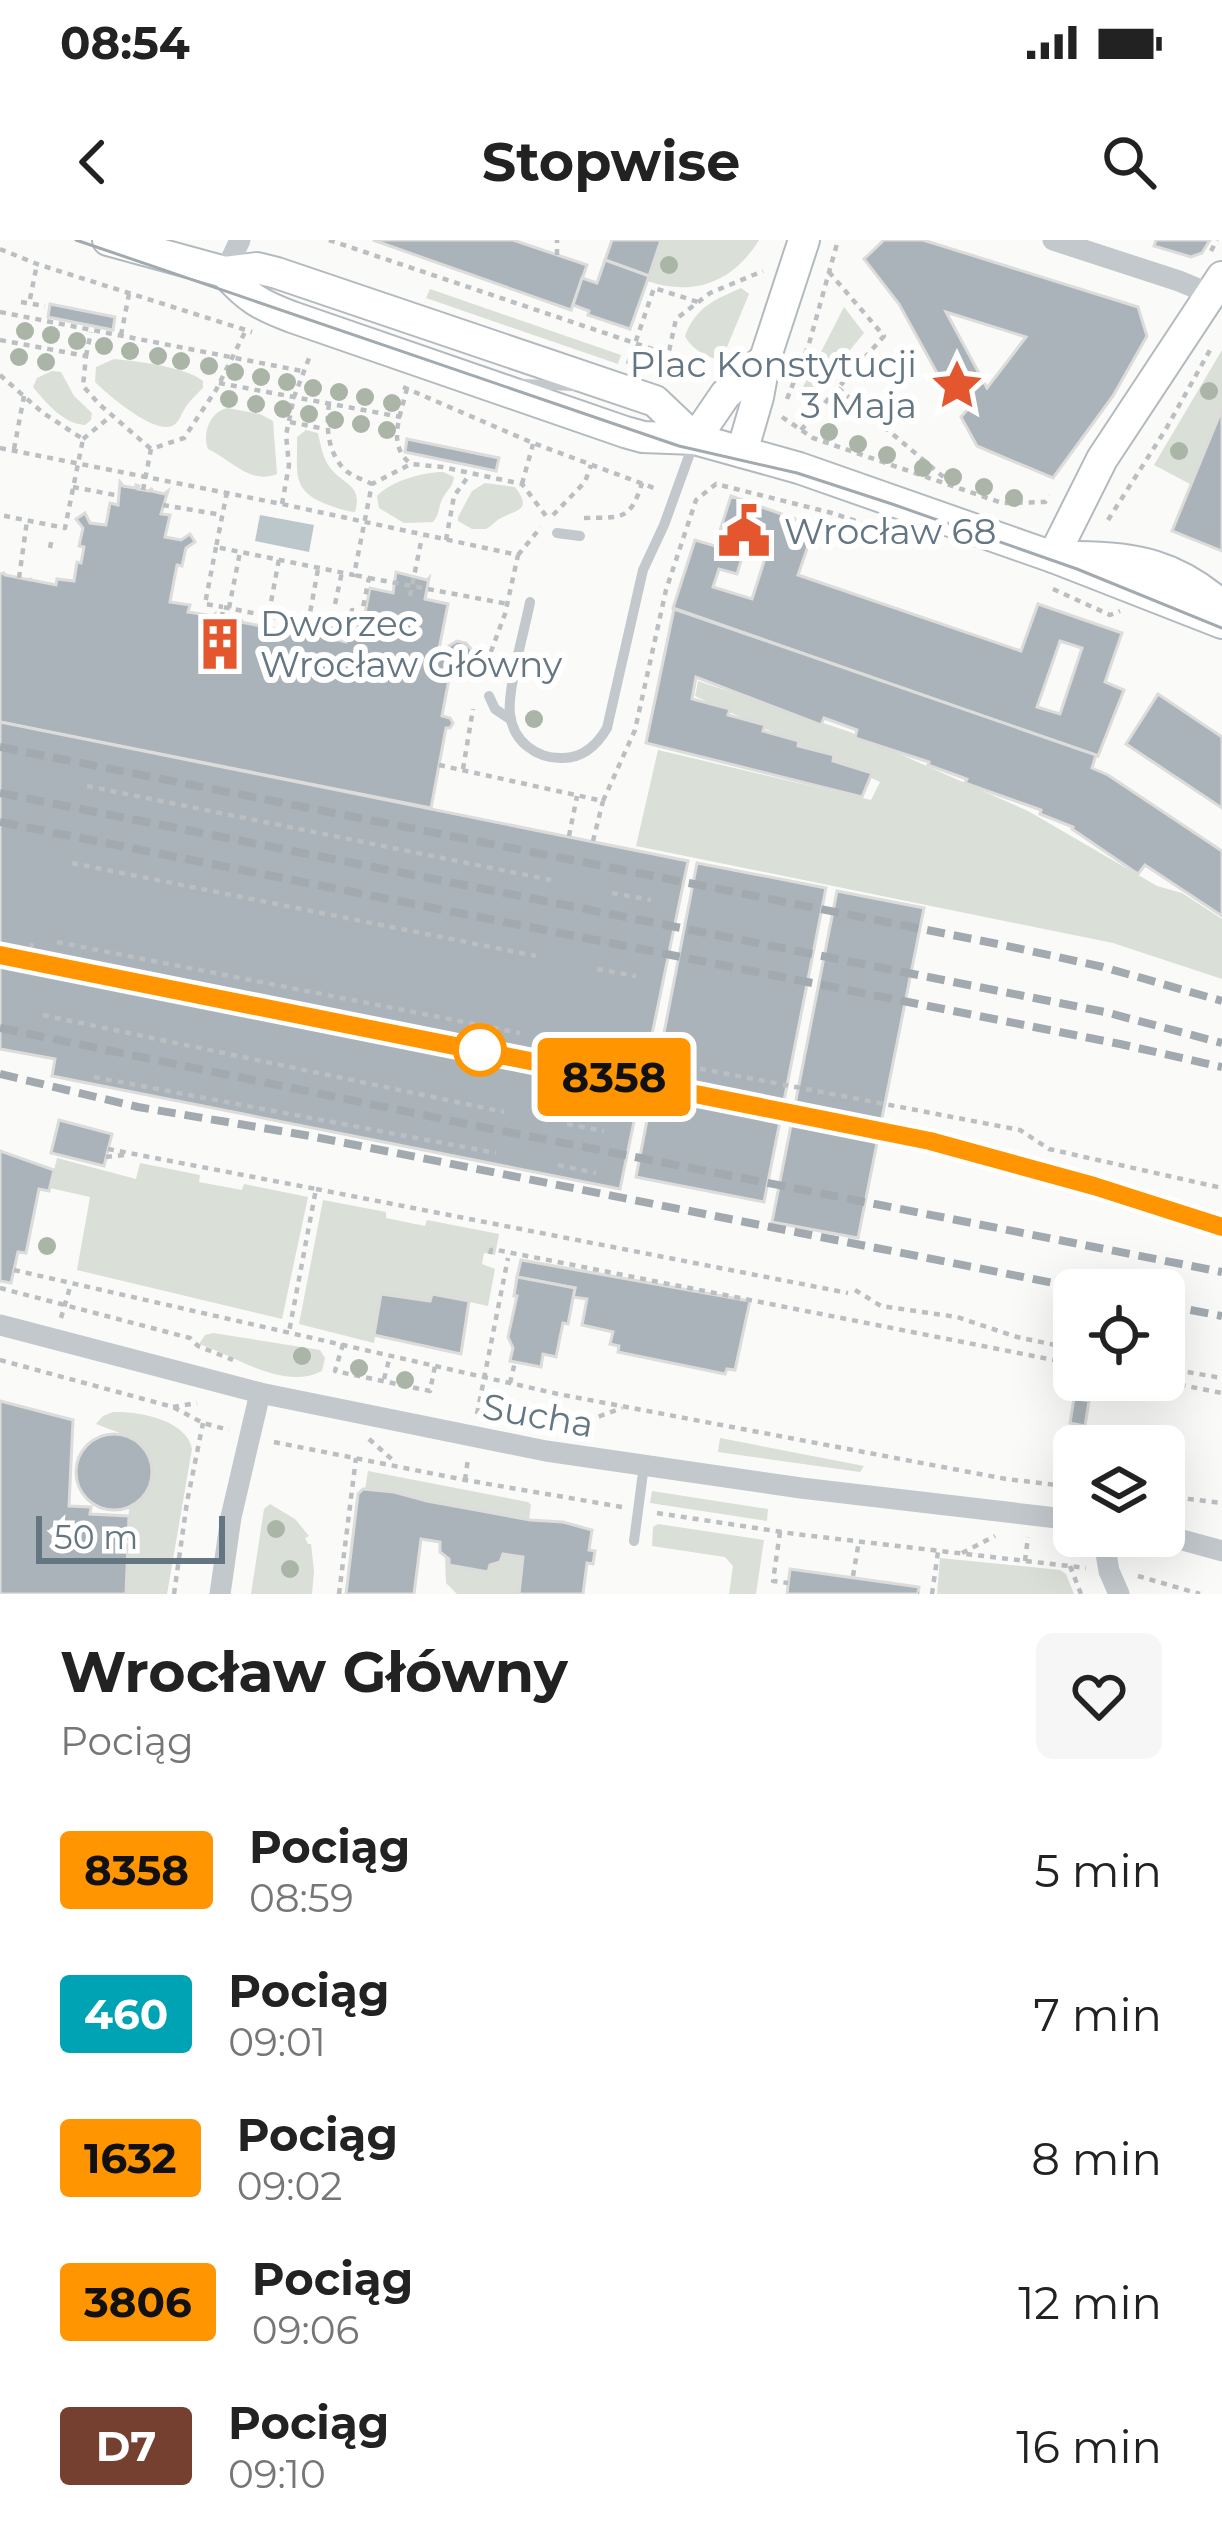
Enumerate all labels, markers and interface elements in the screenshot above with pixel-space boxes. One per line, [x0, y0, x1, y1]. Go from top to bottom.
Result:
text: 08:54 [60, 15, 190, 70]
icon: back [60, 129, 126, 195]
text: Stopwise [482, 129, 740, 195]
icon: search [1096, 129, 1162, 195]
place label: Plac Konstytucji 3 Maja [630, 342, 917, 427]
place icon: Plac Konstytucji 3 Maja [928, 356, 986, 414]
public building icon: Wrocław 68 [715, 502, 773, 560]
place label: Wrocław 68 [784, 509, 996, 553]
place label: Dworzec Wrocław Główny [260, 601, 563, 686]
building icon: Dworzec Wrocław Główny [191, 615, 249, 673]
unlabelled marker [455, 1025, 505, 1075]
line badge: 8358 [530, 1038, 698, 1116]
text: 8358 [562, 1051, 666, 1103]
map controls [1053, 1269, 1185, 1557]
button: locate [1053, 1269, 1185, 1401]
street label: Sucha [479, 1384, 597, 1446]
button: layers [1053, 1425, 1185, 1557]
scale bar [36, 1510, 225, 1563]
text: 50 m [54, 1517, 138, 1557]
button: heart [1036, 1633, 1162, 1759]
text: Wrocław Główny [60, 1637, 568, 1706]
text: Pociąg [60, 1717, 194, 1765]
text: Pociąg [249, 1819, 410, 1874]
text: 5 min [1034, 1843, 1162, 1898]
text: 8358 [84, 1844, 189, 1896]
text: 08:59 [249, 1874, 354, 1922]
text: Pociąg [228, 1963, 390, 2018]
text: 7 min [1033, 1987, 1162, 2042]
text: 460 [84, 1988, 168, 2040]
text: 09:01 [228, 2018, 326, 2066]
text: Pociąg [237, 2107, 398, 2162]
text: 8 min [1031, 2131, 1162, 2186]
text: 1632 [84, 2132, 177, 2184]
text: 09:02 [237, 2162, 342, 2210]
text: Pociąg [252, 2251, 413, 2306]
text: 12 min [1018, 2275, 1162, 2330]
text: 3806 [84, 2276, 192, 2328]
text: 09:06 [252, 2306, 359, 2354]
text: Pociąg [228, 2395, 389, 2450]
text: 16 min [1016, 2419, 1162, 2474]
text: D7 [96, 2420, 156, 2472]
text: 09:10 [228, 2450, 326, 2498]

